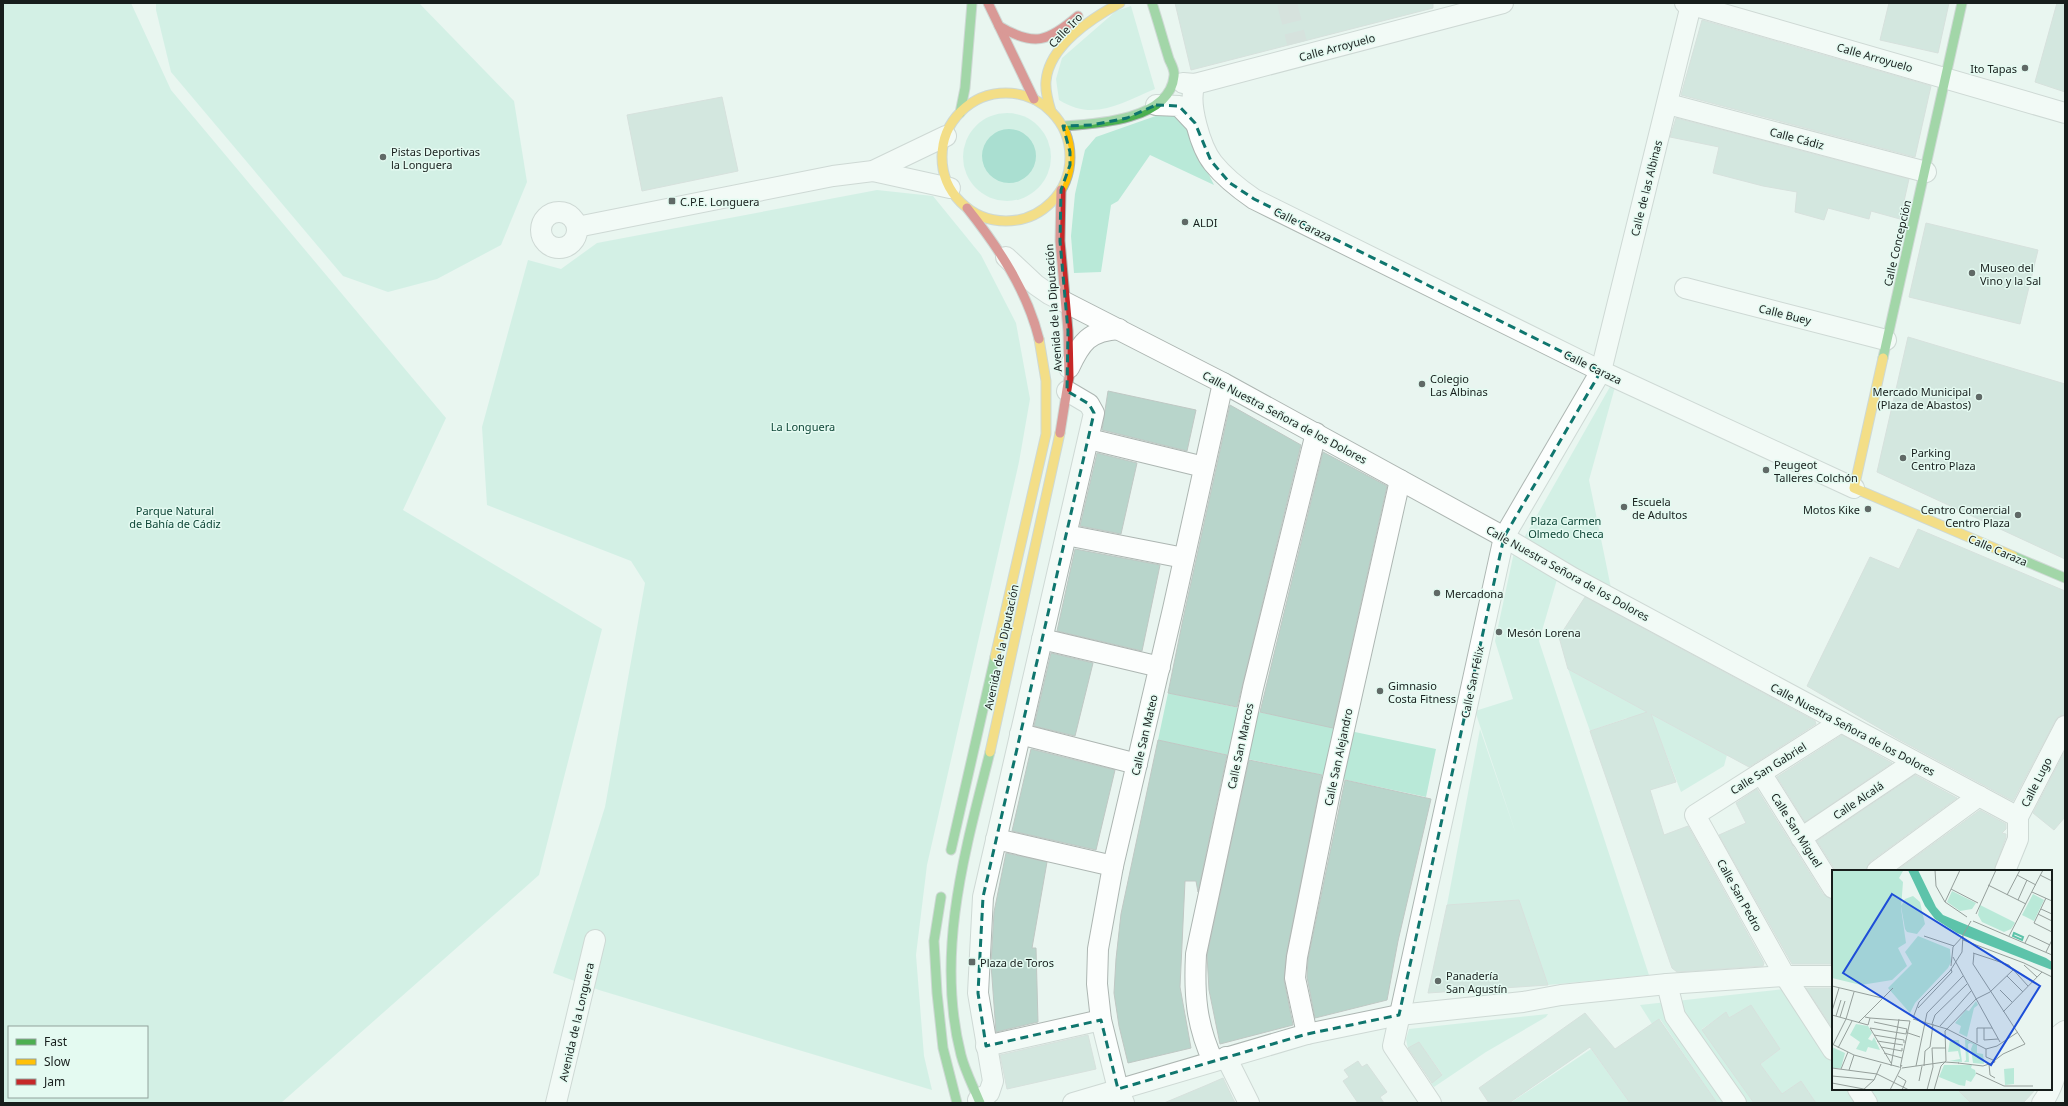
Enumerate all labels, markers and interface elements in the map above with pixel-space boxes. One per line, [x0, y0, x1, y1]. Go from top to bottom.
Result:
street label: Calle Iro [1045, 9, 1085, 51]
street label: Calle Arroyuelo [1297, 30, 1377, 64]
street label: Calle Arroyuelo [1835, 39, 1915, 75]
place label: Ito Tapas [1970, 61, 2017, 76]
marker: Ito Tapas [2020, 63, 2030, 73]
street label: Calle Cádiz [1768, 124, 1826, 152]
street label: Calle de las Albinas [1627, 138, 1665, 238]
place label: Pistas Deportivas la Longuera [391, 144, 480, 172]
marker: Pistas Deportivas la Longuera [378, 152, 388, 162]
place label: C.P.E. Longuera [680, 194, 759, 209]
marker: C.P.E. Longuera [667, 196, 677, 206]
street label: Calle Concepción [1880, 198, 1914, 288]
street label: Calle Caraza [1271, 203, 1335, 245]
place label: ALDI [1193, 215, 1218, 230]
marker: ALDI [1180, 217, 1190, 227]
street label: Avenida de la Diputación [1041, 244, 1065, 372]
place label: Museo del Vino y la Sal [1980, 260, 2041, 288]
marker: Museo del Vino y la Sal [1967, 268, 1977, 278]
street label: Calle Buey [1757, 300, 1813, 328]
street label: Calle Caraza [1561, 346, 1625, 388]
street label: Calle Nuestra Señora de los Dolores [1200, 367, 1370, 467]
place label: Colegio Las Albinas [1430, 371, 1488, 399]
marker: Colegio Las Albinas [1417, 379, 1427, 389]
place label: Mercado Municipal (Plaza de Abastos) [1872, 384, 1971, 412]
marker: Mercado Municipal (Plaza de Abastos) [1974, 392, 1984, 402]
park label: La Longuera [771, 419, 835, 434]
place label: Parking Centro Plaza [1911, 445, 1976, 473]
marker: Parking Centro Plaza [1898, 453, 1908, 463]
place label: Peugeot Talleres Colchón [1774, 457, 1858, 485]
marker: Peugeot Talleres Colchón [1761, 465, 1771, 475]
place label: Escuela de Adultos [1632, 494, 1687, 522]
marker: Escuela de Adultos [1619, 502, 1629, 512]
place label: Motos Kike [1803, 502, 1860, 517]
place label: Centro Comercial Centro Plaza [1921, 502, 2010, 530]
park label: Parque Natural de Bahía de Cádiz [129, 503, 221, 531]
marker: Motos Kike [1863, 504, 1873, 514]
marker: Centro Comercial Centro Plaza [2013, 510, 2023, 520]
park label: Plaza Carmen Olmedo Checa [1528, 513, 1604, 541]
street label: Calle Nuestra Señora de los Dolores [1484, 522, 1652, 624]
street label: Calle Caraza [1966, 531, 2030, 569]
street label: Avenida de la Diputación [980, 583, 1022, 711]
place label: Mercadona [1445, 586, 1503, 601]
marker: Mercadona [1432, 588, 1442, 598]
place label: Mesón Lorena [1507, 625, 1581, 640]
marker: Mesón Lorena [1494, 627, 1504, 637]
street label: Calle San Félix [1457, 644, 1487, 719]
place label: Gimnasio Costa Fitness [1388, 678, 1456, 706]
street label: Calle Nuestra Señora de los Dolores [1768, 679, 1938, 779]
marker: Gimnasio Costa Fitness [1375, 686, 1385, 696]
street label: Calle San Mateo [1127, 693, 1161, 777]
street label: Calle San Marcos [1224, 702, 1256, 790]
street label: Calle San Alejandro [1320, 707, 1356, 807]
street label: Calle San Gabriel [1727, 739, 1809, 797]
street label: Calle Lugo [2017, 754, 2055, 809]
street label: Calle Alcalá [1830, 778, 1886, 822]
street label: Calle San Miguel [1768, 790, 1826, 870]
street label: Calle San Pedro [1714, 856, 1766, 934]
inset map [1832, 870, 2052, 1090]
place label: Plaza de Toros [980, 955, 1054, 970]
marker: Plaza de Toros [967, 957, 977, 967]
street label: Avenida de la Longuera [555, 961, 597, 1083]
place label: Panadería San Agustín [1446, 968, 1507, 996]
marker: Panadería San Agustín [1433, 976, 1443, 986]
legend [8, 1026, 148, 1098]
text: Fast [44, 1033, 68, 1050]
text: Slow [44, 1053, 71, 1070]
text: Jam [43, 1073, 65, 1090]

